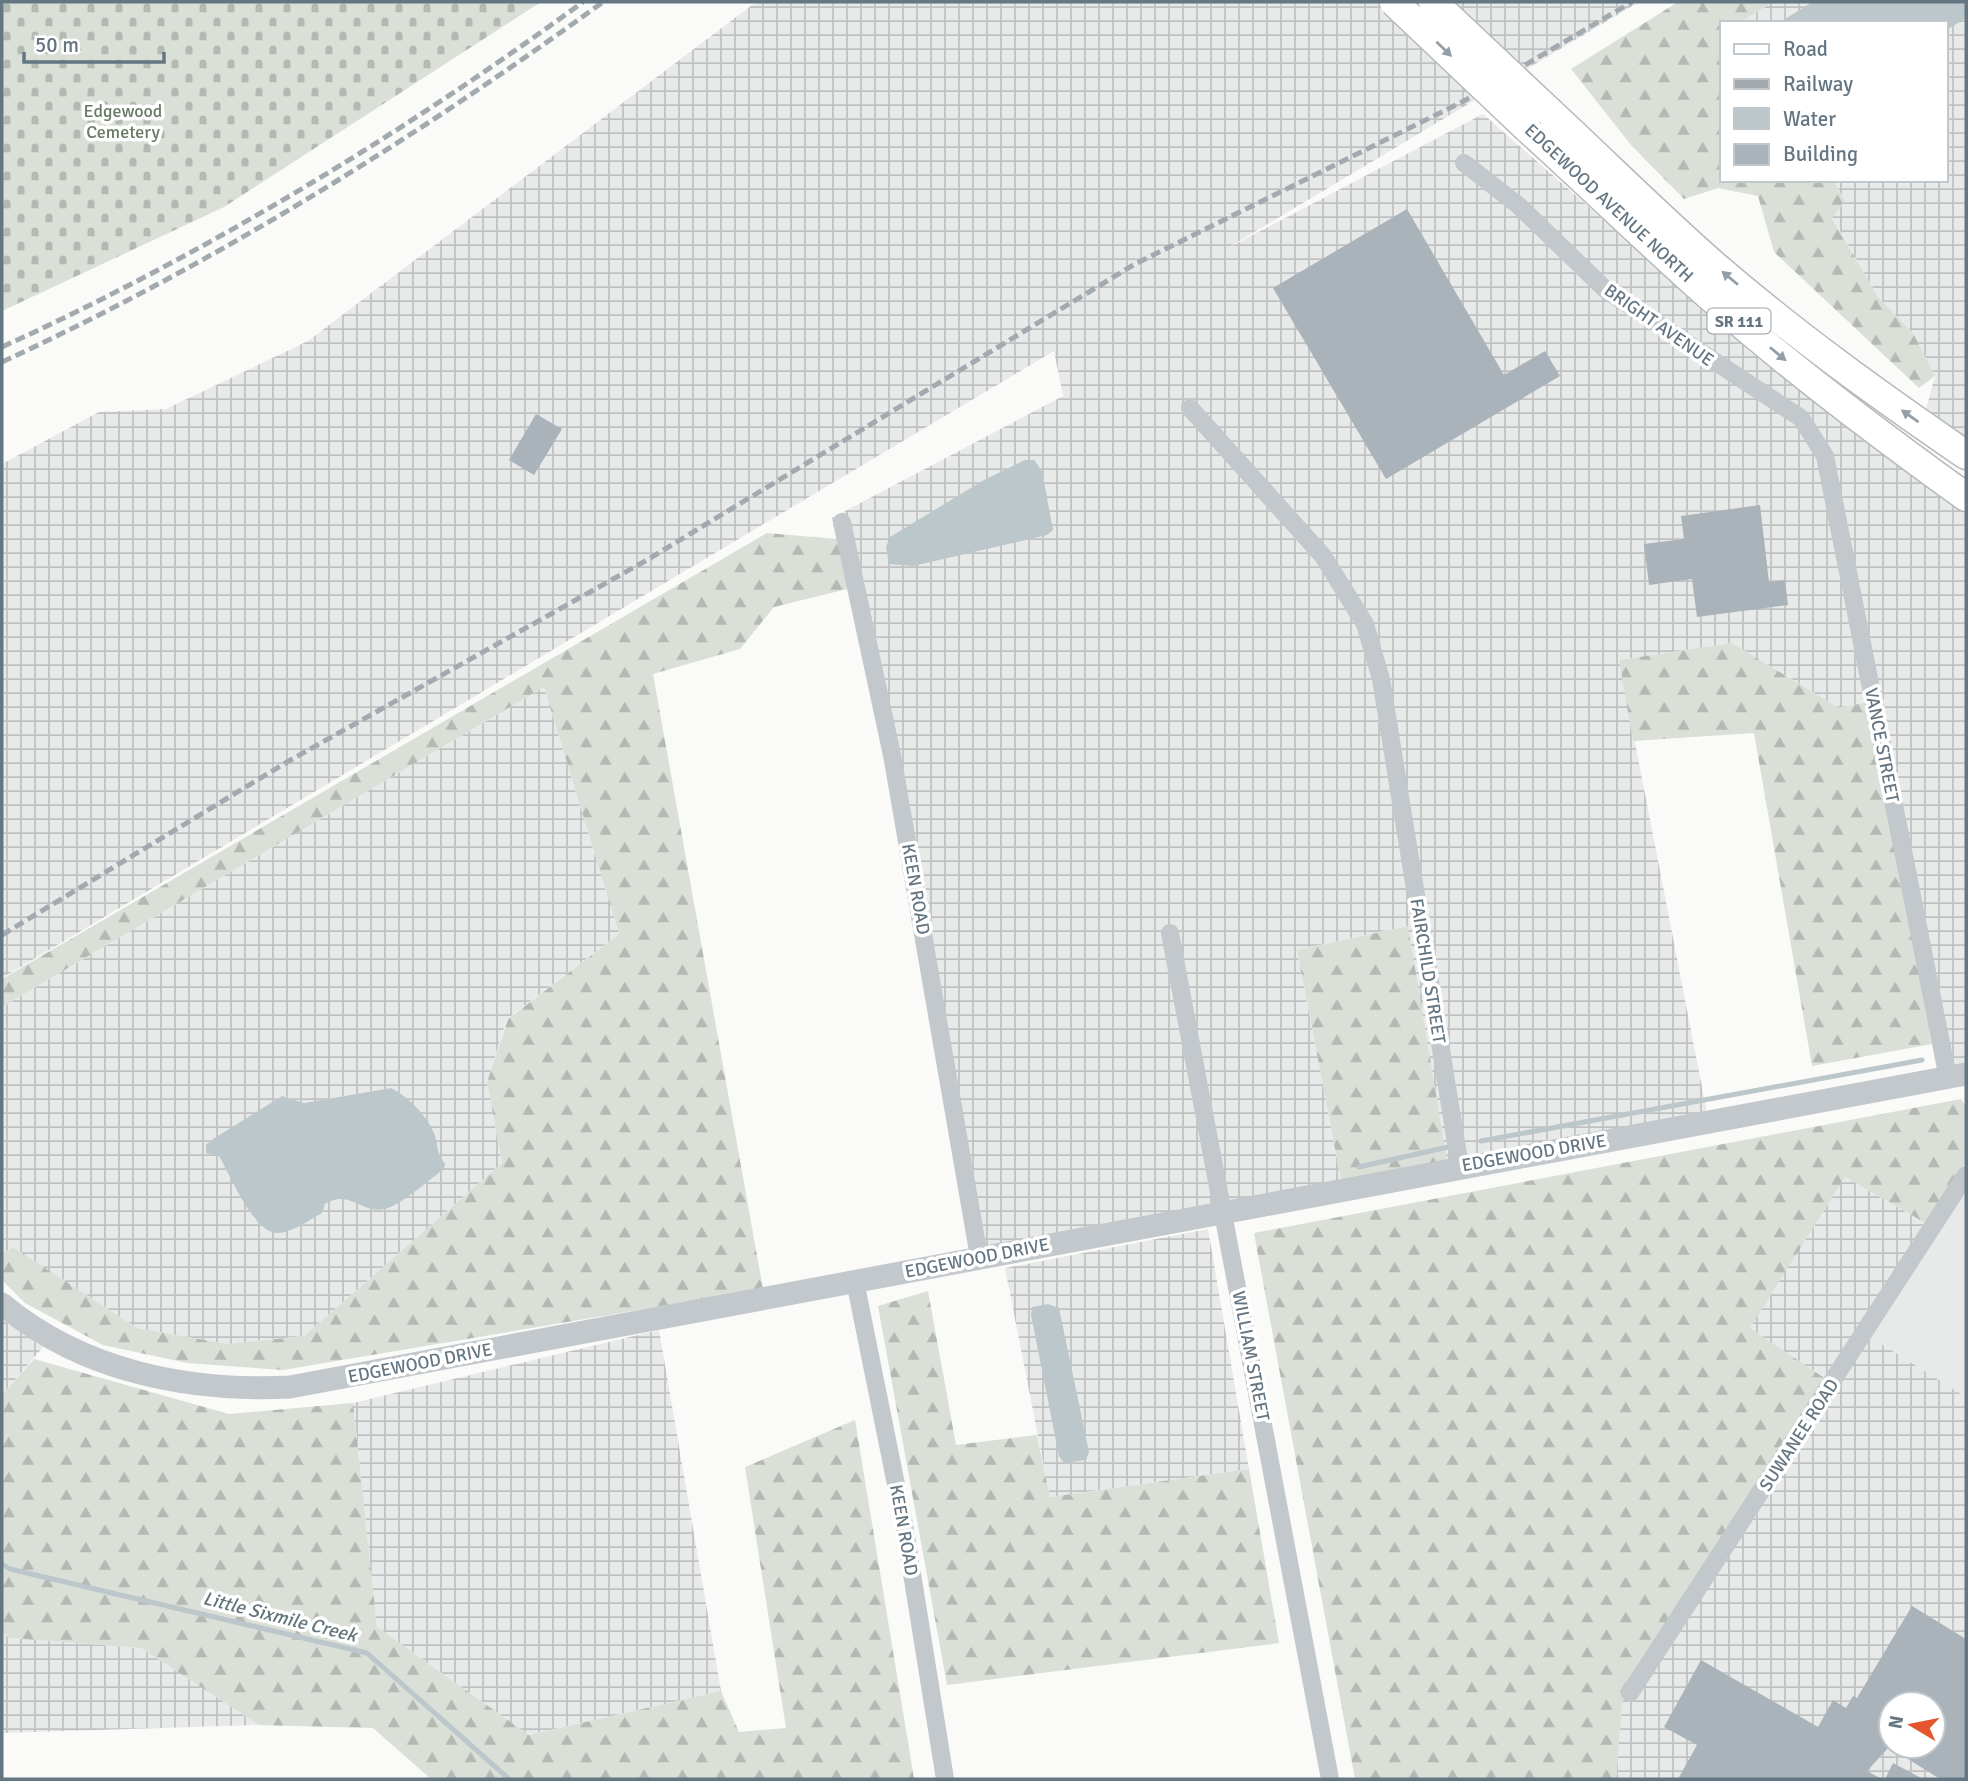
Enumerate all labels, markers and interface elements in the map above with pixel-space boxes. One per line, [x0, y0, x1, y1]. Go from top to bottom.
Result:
scale bar [24, 21, 164, 65]
legend [1720, 21, 1947, 182]
text: 50 m [35, 32, 79, 58]
text: Road [1783, 36, 1828, 62]
one-way arrow [1435, 40, 1452, 57]
text: Railway [1783, 71, 1853, 97]
park label: Edgewood Cemetery [84, 100, 162, 143]
text: Water [1783, 106, 1836, 132]
street label: EDGEWOOD AVENUE NORTH [1520, 119, 1698, 287]
text: Building [1783, 141, 1858, 167]
one-way arrow [1721, 271, 1738, 286]
street label: BRIGHT AVENUE [1600, 279, 1718, 371]
road number: SR 111 [1708, 308, 1770, 334]
one-way arrow [1769, 346, 1787, 362]
one-way arrow [1901, 409, 1919, 423]
street label: VANCE STREET [1860, 686, 1904, 804]
street label: KEEN ROAD [897, 842, 935, 936]
street label: FAIRCHILD STREET [1406, 897, 1450, 1045]
street label: EDGEWOOD DRIVE [1460, 1129, 1608, 1177]
street label: EDGEWOOD DRIVE [903, 1233, 1051, 1283]
street label: WILLIAM STREET [1228, 1289, 1274, 1423]
street label: EDGEWOOD DRIVE [346, 1338, 494, 1388]
street label: SUWANEE ROAD [1755, 1375, 1843, 1495]
street label: KEEN ROAD [885, 1483, 923, 1577]
water label: Little Sixmile Creek [200, 1586, 360, 1648]
north arrow [1877, 1690, 1947, 1760]
text: N [1883, 1714, 1909, 1731]

